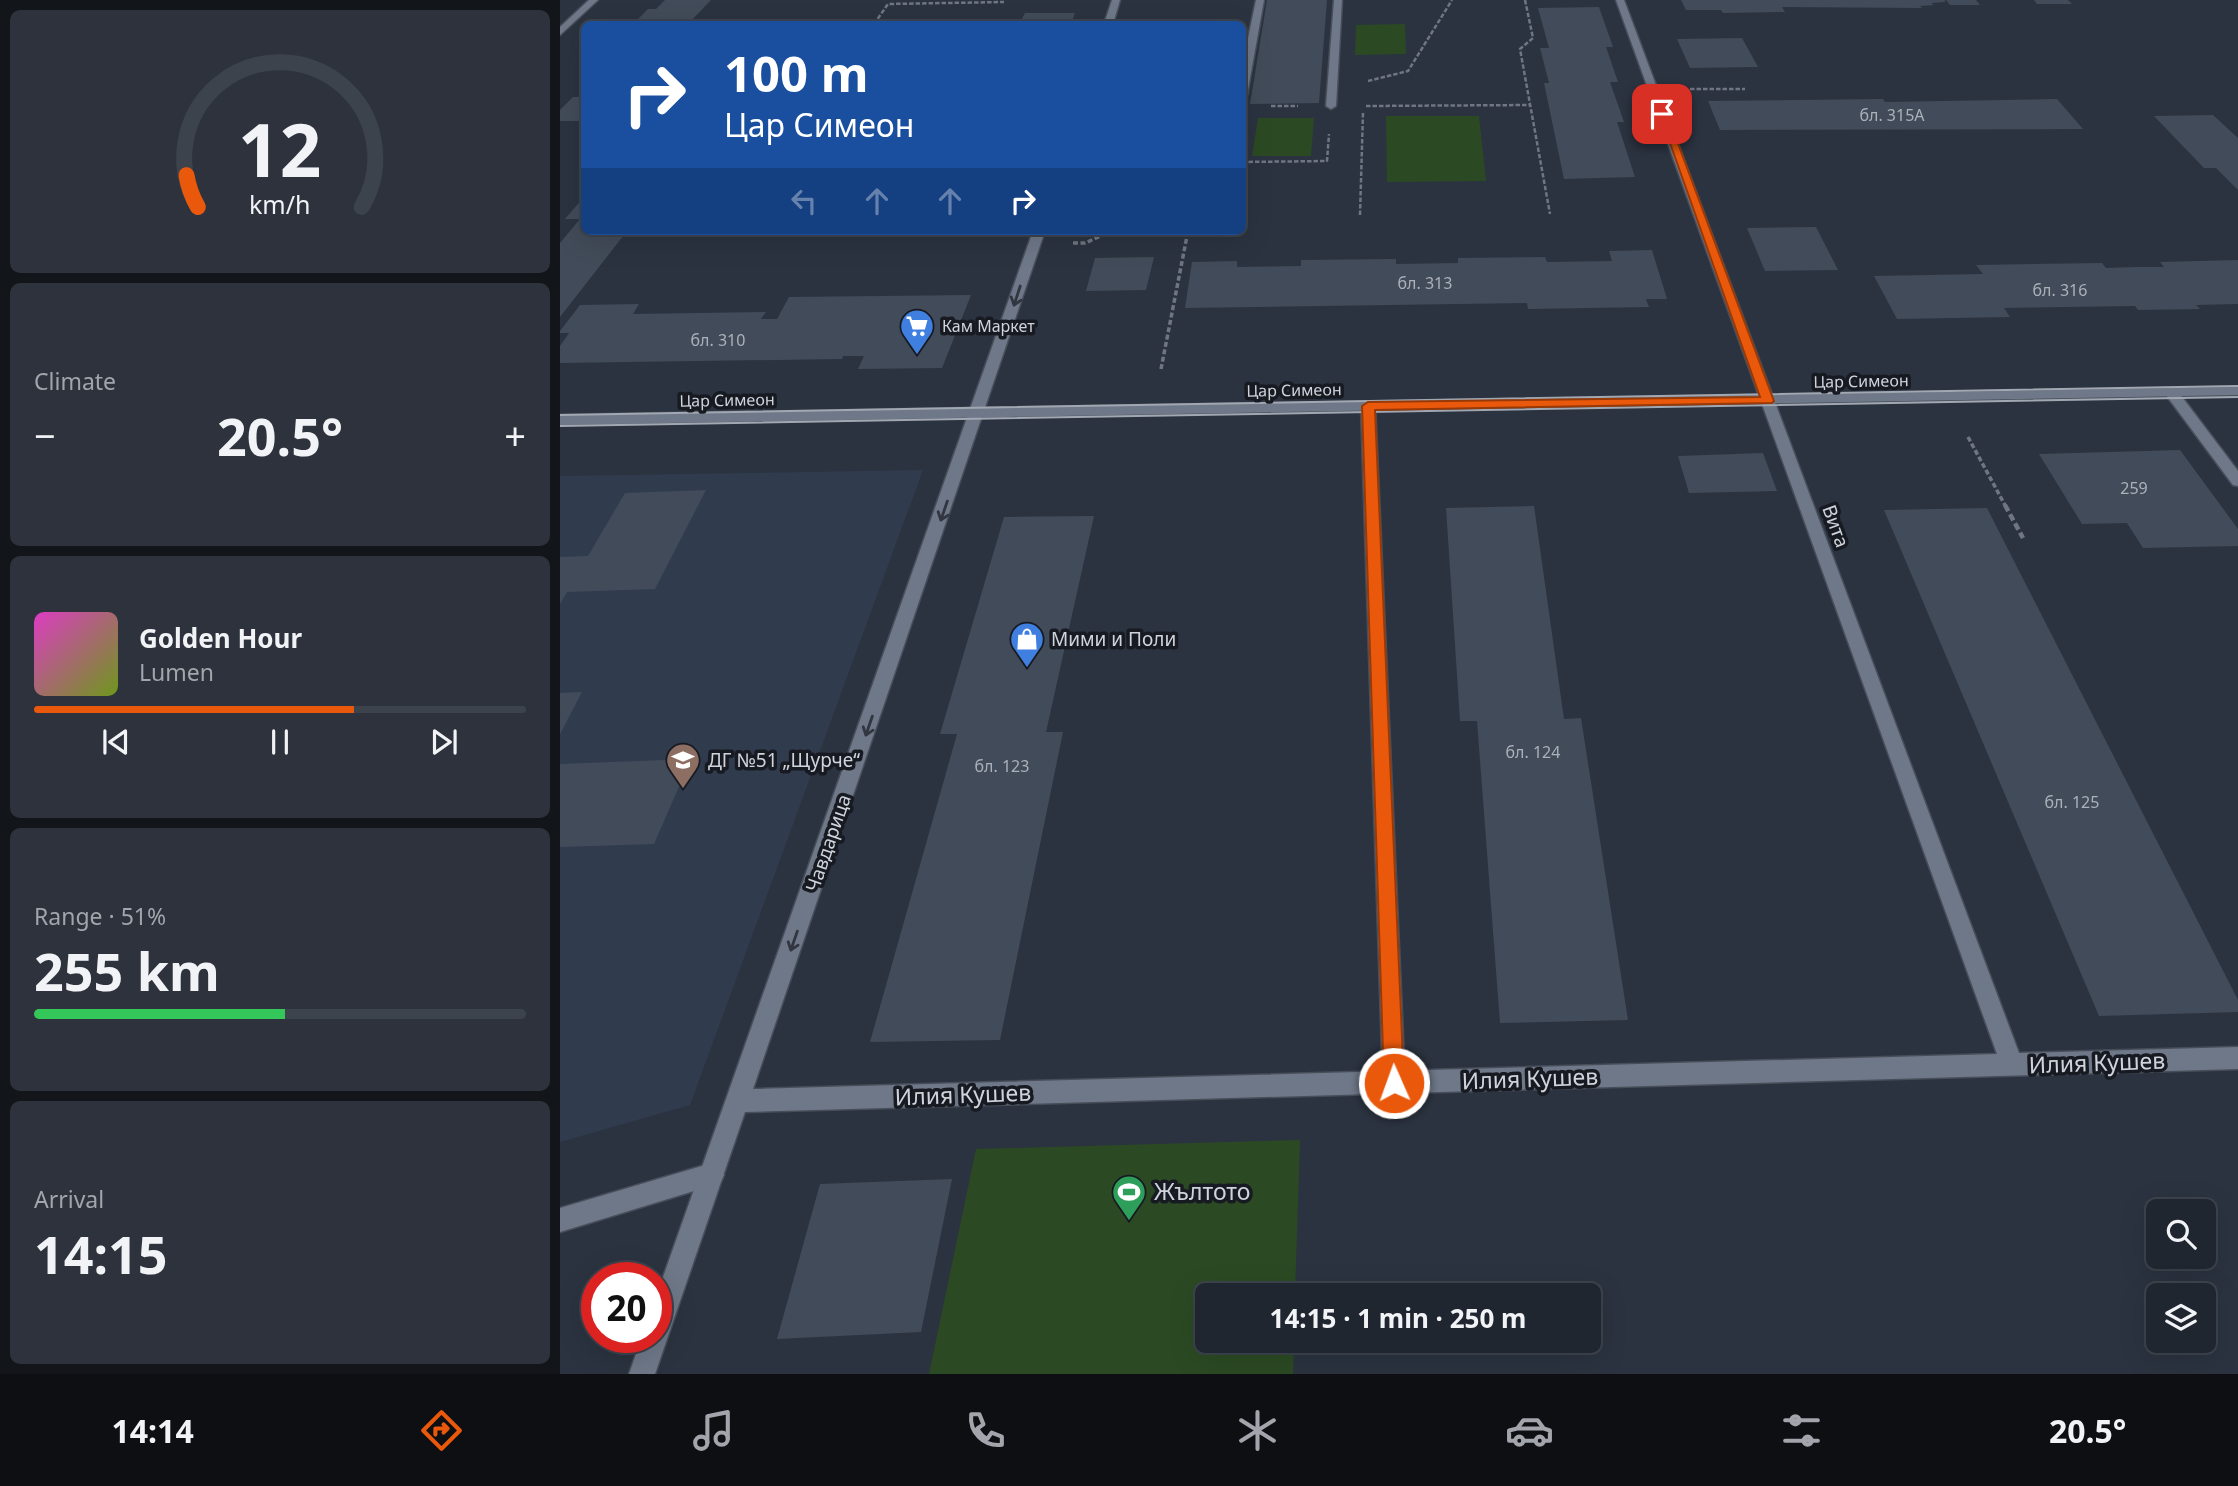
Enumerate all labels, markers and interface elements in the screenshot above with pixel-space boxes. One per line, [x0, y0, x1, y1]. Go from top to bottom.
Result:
text: 100 m [724, 40, 869, 106]
icon: right [609, 49, 700, 140]
pin [1632, 84, 1692, 144]
icon: arrive [1643, 95, 1681, 133]
text: 12 [238, 100, 322, 199]
text: Цар Симеон [724, 103, 914, 146]
house number: бл. 315А [1859, 104, 1925, 126]
icon: left [785, 182, 823, 220]
icon: ahead [858, 182, 896, 220]
icon: ahead [931, 182, 969, 220]
icon: right [1004, 182, 1042, 220]
text: km/h [249, 187, 311, 221]
house number: бл. 313 [1398, 272, 1452, 294]
house number: бл. 316 [2033, 279, 2087, 301]
one-way arrow [1010, 284, 1023, 306]
supermarket icon: Кам Маркет [898, 307, 936, 356]
place label: Кам Маркет [942, 315, 1035, 337]
house number: бл. 310 [691, 329, 745, 351]
text: Climate [34, 365, 116, 397]
street label: Цар Симеон [1813, 369, 1909, 393]
street label: Цар Симеон [1246, 378, 1342, 402]
street label: Цар Симеон [679, 388, 775, 412]
text: 20.5° [217, 400, 343, 471]
text: − [34, 409, 56, 461]
text: + [504, 409, 526, 461]
house number: 259 [2120, 477, 2148, 499]
one-way arrow [937, 500, 950, 522]
street label: Вита [1816, 501, 1856, 551]
text: Golden Hour [139, 620, 302, 656]
shop icon: Мими и Поли [1008, 620, 1046, 669]
place label: Мими и Поли [1051, 626, 1176, 652]
text: Lumen [139, 656, 214, 688]
one-way arrow [862, 714, 874, 736]
icon: previous [97, 723, 135, 761]
icon: pause [261, 723, 299, 761]
icon: next [425, 723, 463, 761]
school or university icon: ДГ №51 „Щурче“ [664, 741, 702, 790]
house number: бл. 124 [1506, 741, 1560, 763]
place label: ДГ №51 „Щурче“ [708, 747, 860, 773]
house number: бл. 123 [975, 755, 1029, 777]
street label: Чавдарица [799, 791, 857, 895]
house number: бл. 125 [2045, 791, 2099, 813]
text: Range · 51% [34, 900, 166, 932]
one-way arrow [787, 929, 799, 951]
text: 255 km [34, 935, 220, 1006]
street label: Илия Кушев [2028, 1044, 2166, 1080]
position arrow [1357, 1046, 1431, 1120]
street label: Илия Кушев [1461, 1060, 1599, 1096]
street label: Илия Кушев [894, 1076, 1032, 1112]
sports icon: Жълтото [1110, 1173, 1148, 1222]
place label: Жълтото [1154, 1175, 1250, 1207]
text: Arrival [34, 1183, 104, 1215]
map controls [2146, 1199, 2216, 1353]
button: search [2146, 1199, 2216, 1269]
text: 14:15 [34, 1218, 168, 1289]
speed limit sign: 20 [581, 1262, 672, 1353]
button: layers [2146, 1283, 2216, 1353]
text: 14:15 · 1 min · 250 m [1270, 1300, 1526, 1336]
icon: directions [417, 1406, 466, 1455]
icon: music [689, 1406, 738, 1455]
icon: phone [961, 1406, 1010, 1455]
icon: climate [1233, 1406, 1282, 1455]
icon: car [1505, 1406, 1554, 1455]
icon: filters [1777, 1406, 1826, 1455]
text: 14:14 [112, 1409, 194, 1452]
text: 20.5° [2049, 1409, 2126, 1452]

